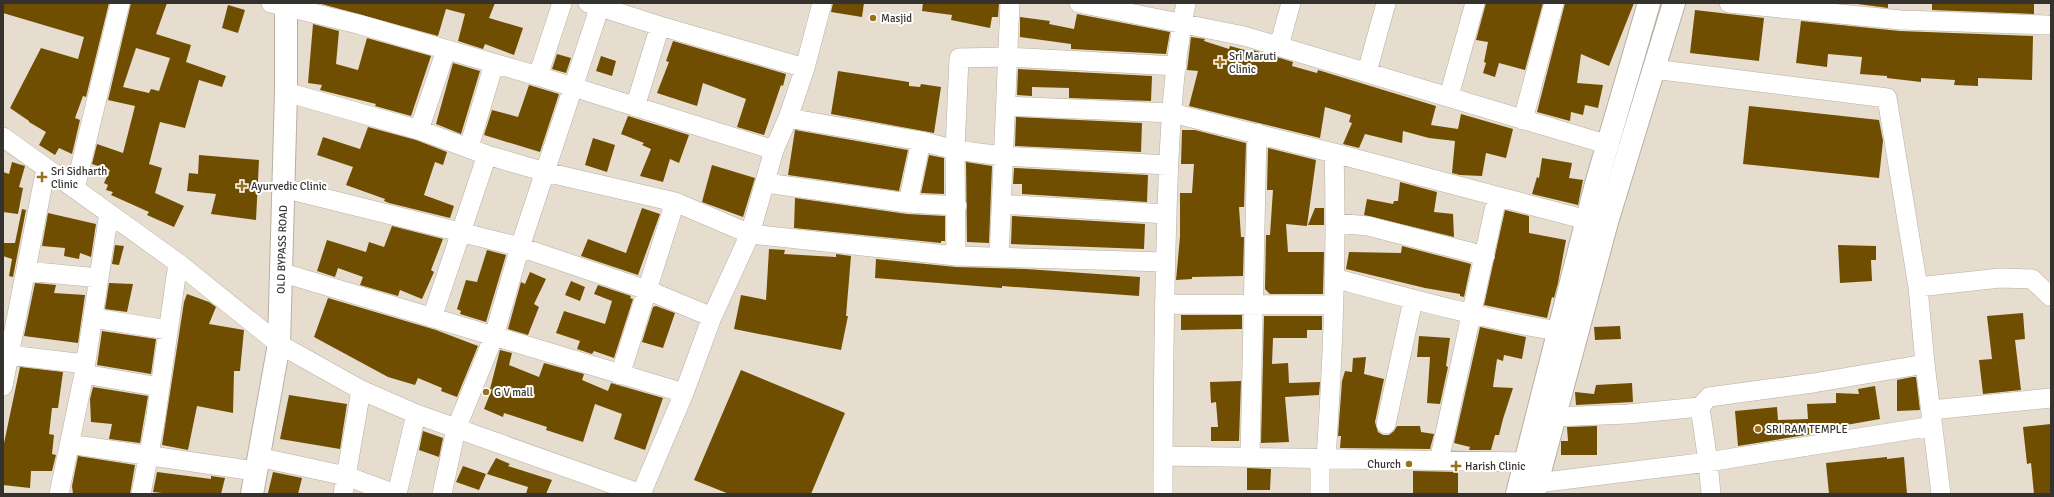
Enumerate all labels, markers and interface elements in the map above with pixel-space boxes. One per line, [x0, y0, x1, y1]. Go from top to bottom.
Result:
place label: Masjid [881, 12, 912, 25]
marker: Masjid [868, 13, 878, 23]
place label: Sri Maruti Clinic [1229, 50, 1276, 76]
marker: Sri Maruti Clinic [1214, 56, 1226, 68]
place label: Sri Sidharth Clinic [51, 165, 107, 191]
marker: Sri Sidharth Clinic [36, 171, 48, 183]
marker: Ayurvedic Clinic [236, 180, 248, 192]
place label: Ayurvedic Clinic [251, 180, 327, 193]
street label: OLD BYPASS ROAD [274, 205, 290, 294]
place label: G V mall [494, 386, 533, 399]
marker: G V mall [481, 387, 491, 397]
place label: SRI RAM TEMPLE [1766, 423, 1848, 436]
marker: SRI RAM TEMPLE [1753, 424, 1763, 434]
place label: Church [1367, 458, 1401, 471]
marker: Church [1404, 459, 1414, 469]
marker: Harish Clinic [1450, 460, 1462, 472]
place label: Harish Clinic [1465, 460, 1525, 473]

